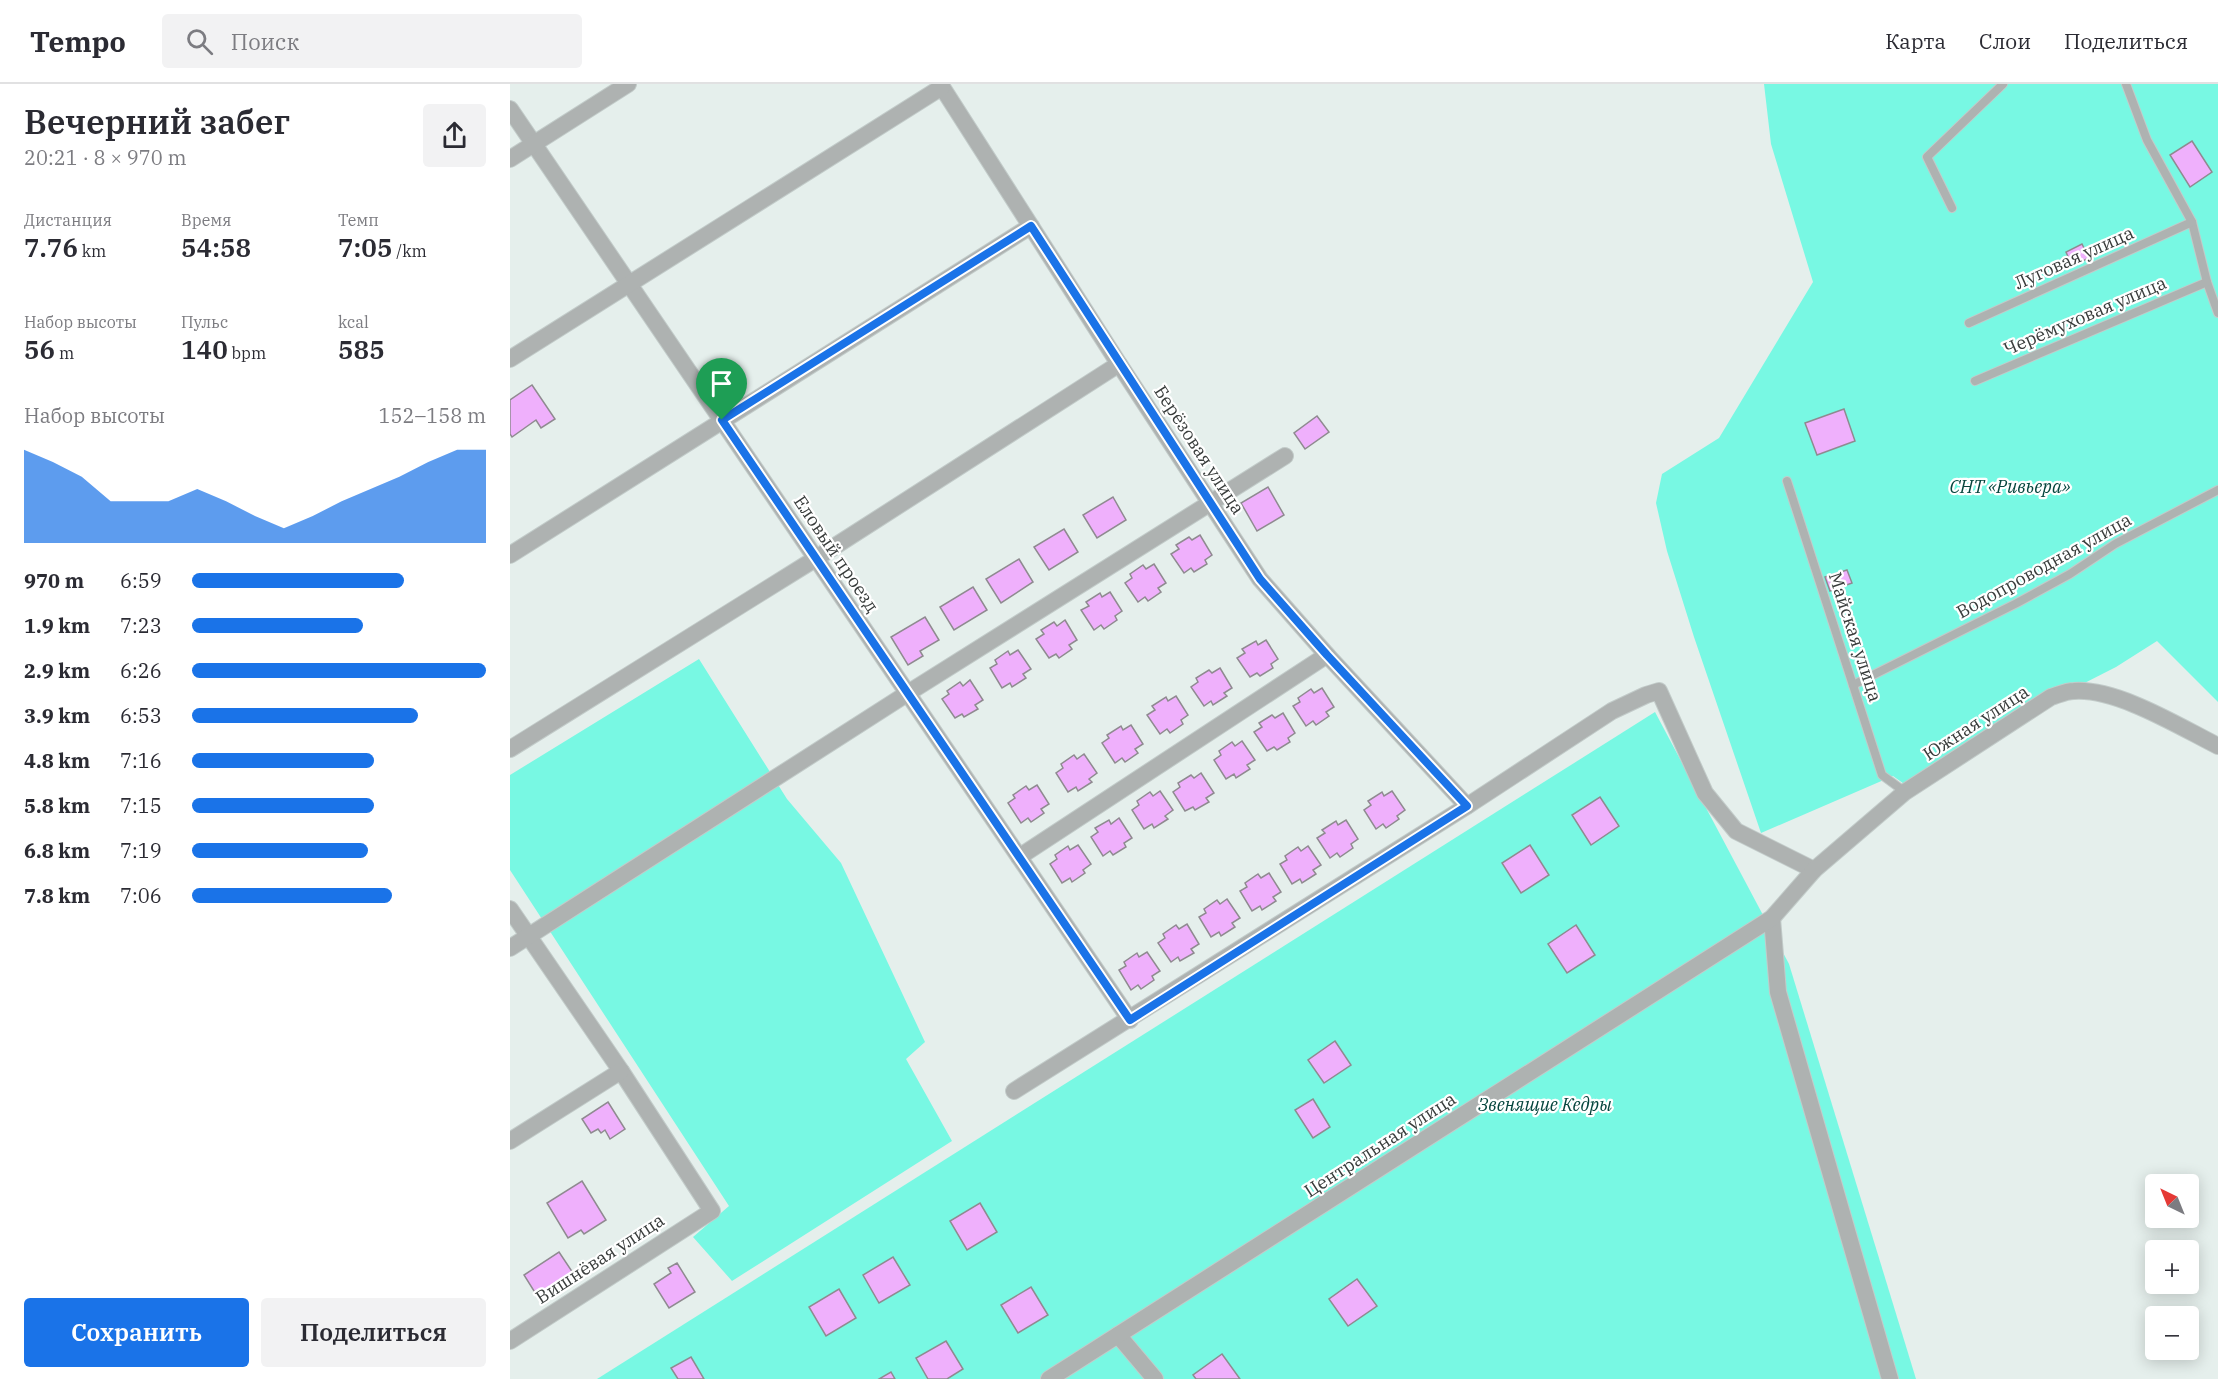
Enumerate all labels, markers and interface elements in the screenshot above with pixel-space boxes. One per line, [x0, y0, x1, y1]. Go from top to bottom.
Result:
search box [162, 14, 582, 68]
text: Tempo [30, 23, 126, 60]
icon: search [183, 25, 216, 58]
text: Поиск [231, 27, 299, 56]
text: Карта [1885, 27, 1946, 55]
text: Слои [1979, 27, 2031, 55]
text: Поделиться [2064, 27, 2188, 55]
text: Вечерний забег [24, 100, 290, 143]
button: share [423, 104, 486, 167]
text: 20:21 · 8 × 970 m [24, 144, 187, 171]
text: Дистанция [24, 210, 112, 230]
text: Время [181, 210, 232, 230]
text: Темп [338, 210, 379, 230]
street label: Луговая улица [2010, 221, 2137, 294]
text: 7.76 [24, 230, 78, 264]
text: 54:58 [181, 230, 251, 264]
text: 7:05 [338, 230, 393, 264]
text: km [78, 241, 106, 261]
text: /km [393, 241, 427, 261]
street label: Черёмуховая улица [2000, 271, 2170, 360]
text: Набор высоты [24, 312, 137, 332]
text: Пульс [181, 312, 228, 332]
text: kcal [338, 312, 369, 332]
text: 56 [24, 332, 55, 366]
text: 140 [181, 332, 228, 366]
text: 585 [338, 332, 385, 366]
text: m [55, 343, 74, 363]
text: bpm [228, 343, 266, 363]
pin [696, 358, 747, 420]
icon: arrive [705, 367, 738, 400]
street label: Берёзовая улица [1149, 381, 1250, 519]
text: Набор высоты [24, 402, 165, 429]
text: 152–158 m [379, 402, 486, 429]
park label: СНТ «Ривьера» [1949, 475, 2071, 498]
street label: Еловый проезд [789, 491, 884, 617]
street label: Водопроводная улица [1952, 508, 2135, 623]
text: 970 m [24, 567, 84, 594]
text: 6:59 [120, 567, 162, 594]
street label: Майская улица [1824, 569, 1887, 705]
text: 1.9 km [24, 612, 90, 639]
text: 7:23 [120, 612, 162, 639]
text: 2.9 km [24, 657, 90, 684]
text: 6:26 [120, 657, 162, 684]
street label: Южная улица [1918, 680, 2033, 765]
text: 3.9 km [24, 702, 90, 729]
text: 6:53 [120, 702, 162, 729]
text: 4.8 km [24, 747, 90, 774]
text: 7:16 [120, 747, 162, 774]
text: 5.8 km [24, 792, 90, 819]
text: 7:15 [120, 792, 162, 819]
text: 6.8 km [24, 837, 90, 864]
text: 7:19 [120, 837, 162, 864]
text: 7.8 km [24, 882, 90, 909]
text: 7:06 [120, 882, 162, 909]
street label: Центральная улица [1300, 1087, 1460, 1202]
park label: Звенящие Кедры [1478, 1093, 1612, 1116]
north arrow [2145, 1174, 2199, 1228]
map controls [2145, 1174, 2199, 1360]
street label: Вишнёвая улица [531, 1208, 669, 1309]
button: + [2145, 1240, 2199, 1294]
button: Сохранить [24, 1298, 249, 1367]
button: Поделиться [261, 1298, 486, 1367]
button: − [2145, 1306, 2199, 1360]

